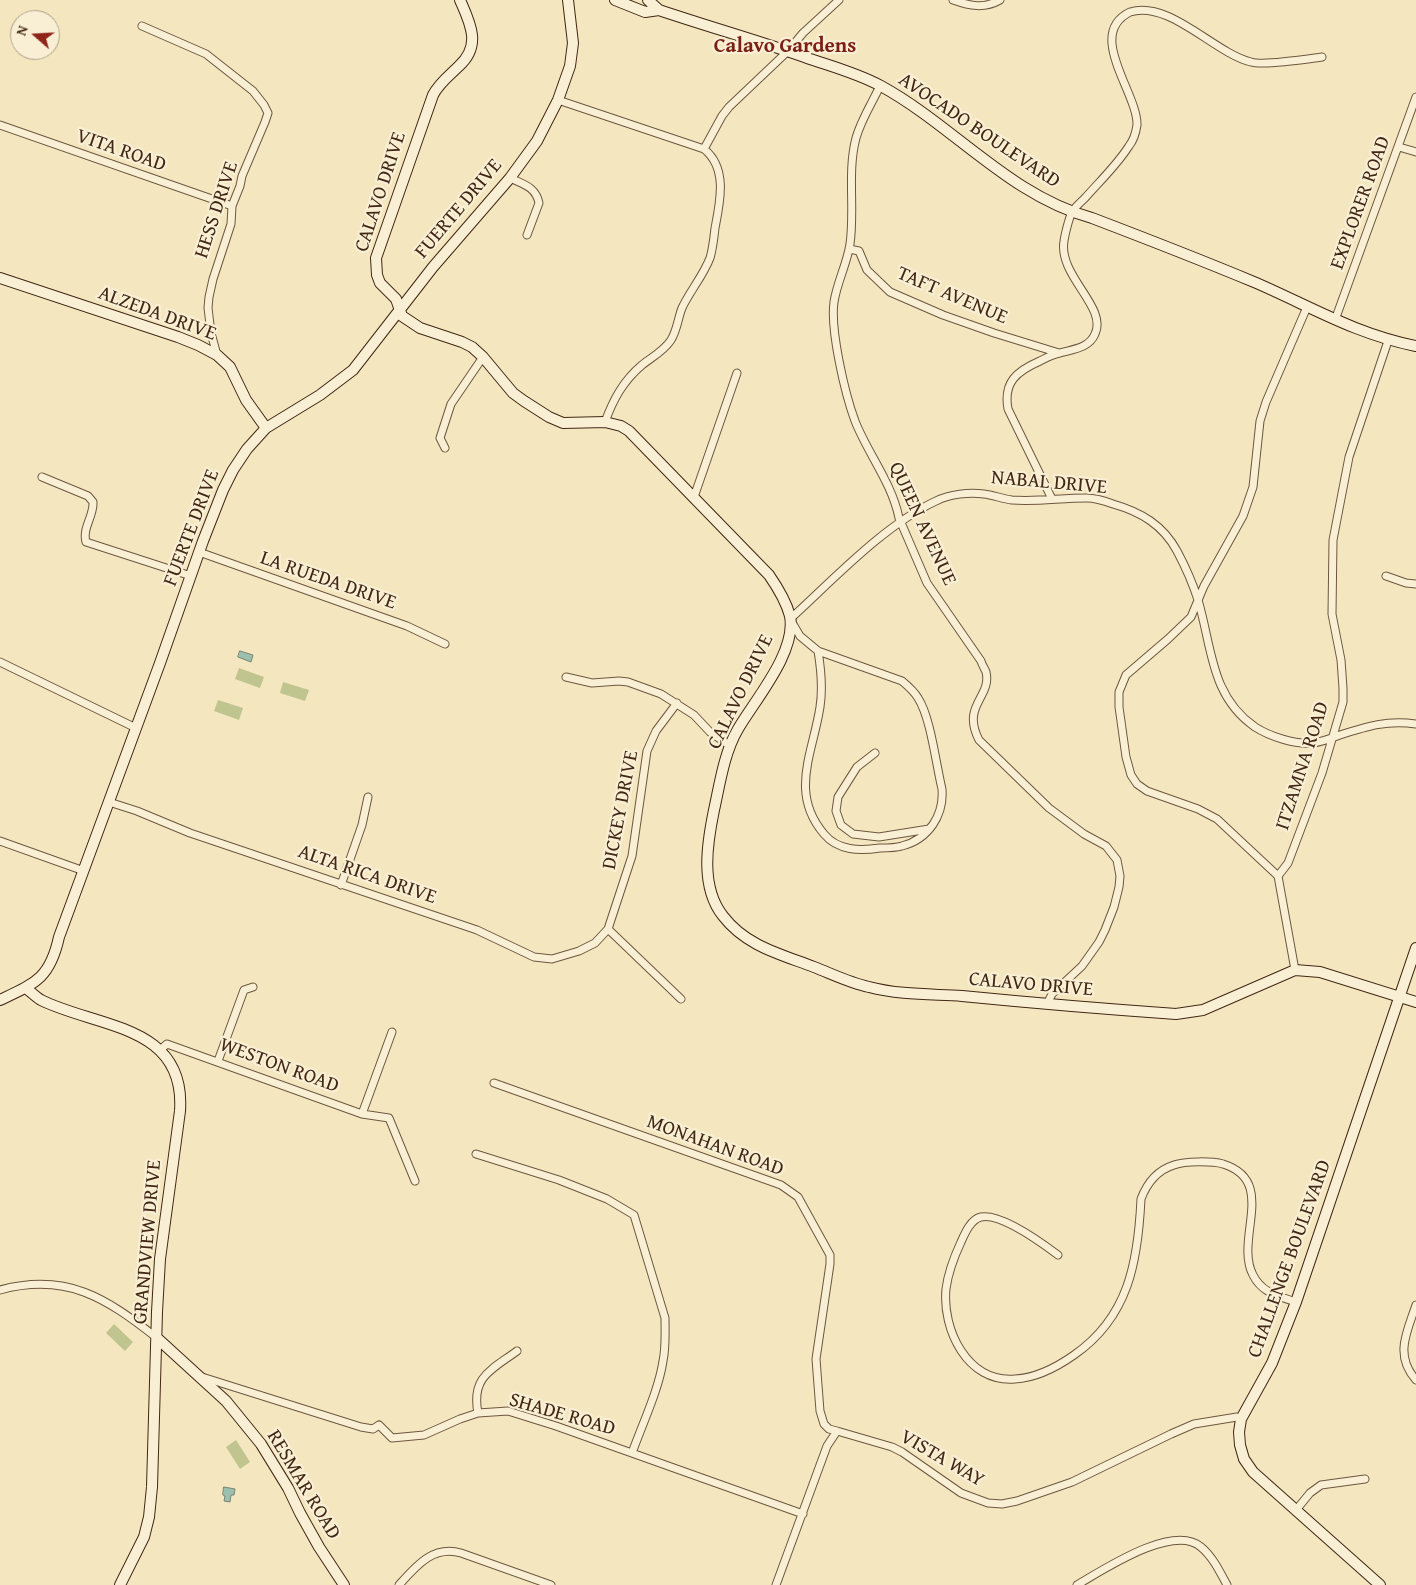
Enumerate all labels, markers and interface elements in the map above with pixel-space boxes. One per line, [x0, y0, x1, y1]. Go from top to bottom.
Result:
north arrow [10, 10, 60, 60]
text: N [11, 23, 33, 38]
district label: Calavo Gardens [714, 34, 856, 60]
street label: AVOCADO BOULEVARD [894, 68, 1064, 194]
street label: VITA ROAD [73, 124, 169, 178]
street label: CALAVO DRIVE [350, 129, 412, 255]
street label: EXPLORER ROAD [1326, 133, 1396, 273]
street label: FUERTE DRIVE [410, 154, 508, 264]
street label: HESS DRIVE [190, 159, 244, 261]
street label: TAFT AVENUE [893, 262, 1011, 330]
street label: ALZEDA DRIVE [95, 282, 219, 346]
street label: QUEEN AVENUE [883, 459, 961, 589]
street label: FUERTE DRIVE [159, 466, 225, 590]
street label: NABAL DRIVE [990, 466, 1108, 500]
street label: LA RUEDA DRIVE [257, 547, 399, 615]
street label: CALAVO DRIVE [703, 631, 779, 753]
street label: ITZAMNA ROAD [1271, 699, 1335, 833]
street label: DICKEY DRIVE [598, 749, 644, 871]
street label: ALTA RICA DRIVE [295, 840, 439, 910]
street label: CALAVO DRIVE [968, 968, 1094, 1002]
street label: WESTON ROAD [216, 1033, 342, 1099]
street label: MONAHAN ROAD [643, 1110, 787, 1182]
street label: CHALLENGE BOULEVARD [1243, 1157, 1337, 1361]
street label: GRANDVIEW DRIVE [129, 1159, 167, 1325]
street label: SHADE ROAD [506, 1388, 618, 1442]
street label: VISTA WAY [896, 1425, 988, 1493]
street label: RESMAR ROAD [261, 1426, 345, 1544]

